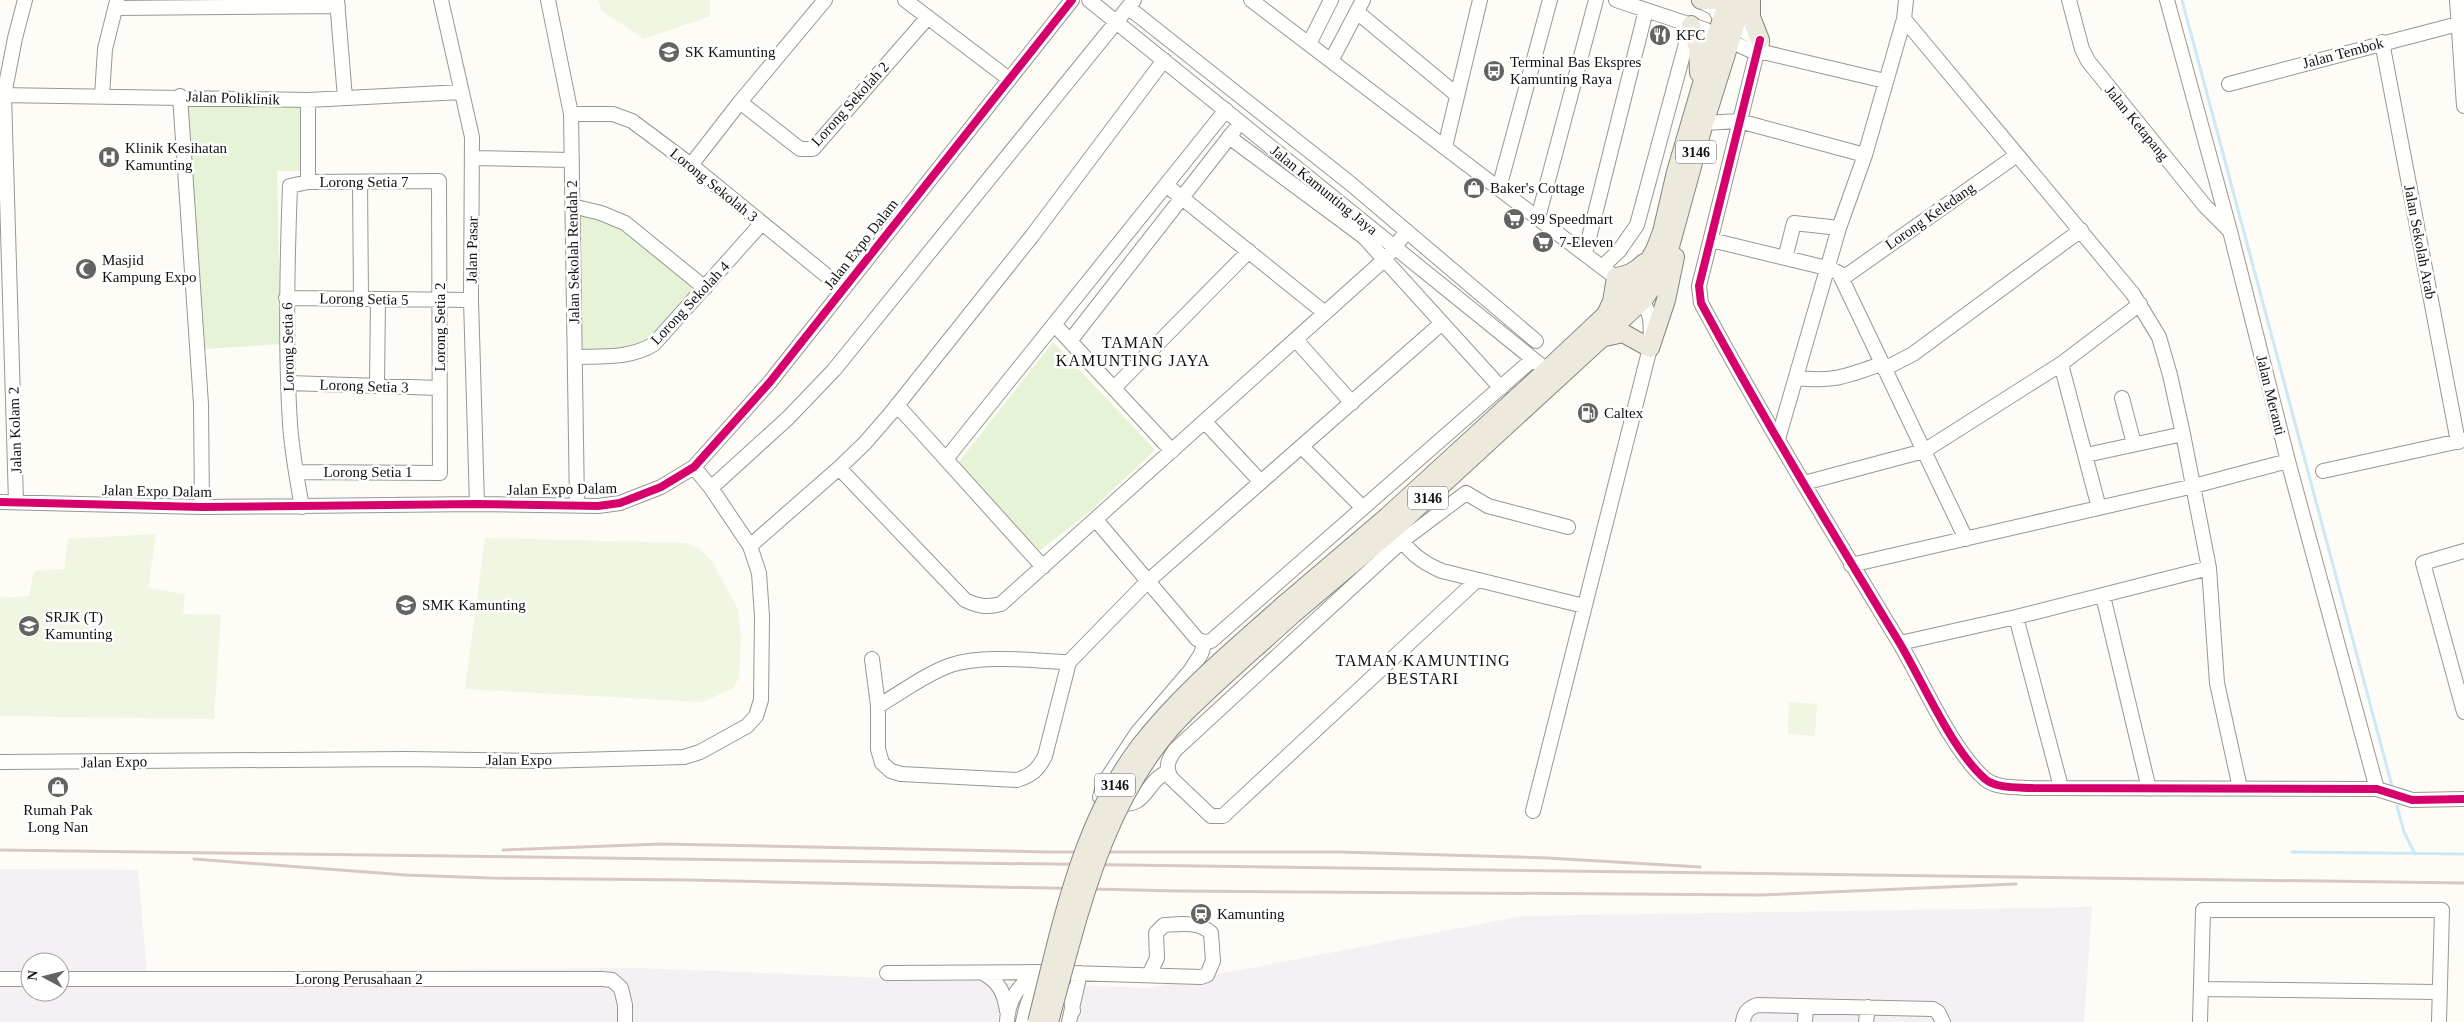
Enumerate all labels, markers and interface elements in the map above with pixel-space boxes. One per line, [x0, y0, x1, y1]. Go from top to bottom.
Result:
restaurant icon: KFC [1648, 23, 1672, 47]
place label: KFC [1676, 27, 1705, 43]
street label: Jalan Tembok [2301, 34, 2386, 72]
school or university icon: SK Kamunting [657, 40, 681, 64]
place label: SK Kamunting [685, 44, 776, 60]
place label: Terminal Bas Ekspres Kamunting Raya [1510, 54, 1642, 87]
street label: Lorong Sekolah 2 [808, 59, 892, 149]
bus stop icon: Terminal Bas Ekspres Kamunting Raya [1482, 59, 1506, 83]
street label: Jalan Ketapang [2102, 82, 2172, 164]
street label: Jalan Poliklinik [186, 88, 281, 108]
place label: Klinik Kesihatan Kamunting [125, 140, 228, 173]
road number: 3146 [1676, 140, 1716, 163]
street label: Jalan Kamunting Jaya [1267, 142, 1381, 238]
hospital icon: Klinik Kesihatan Kamunting [97, 145, 121, 169]
street label: Lorong Sekolah 3 [667, 145, 761, 225]
street label: Lorong Setia 7 [319, 174, 409, 190]
shop icon: Baker's Cottage [1462, 176, 1486, 200]
street label: Lorong Keledang [1882, 179, 1978, 253]
street label: Jalan Sekolah Rendah 2 [564, 180, 582, 324]
place label: Baker's Cottage [1490, 180, 1585, 196]
street label: Jalan Sekolah Arab [2401, 184, 2439, 300]
street label: Jalan Expo Dalam [821, 195, 901, 292]
supermarket icon: 99 Speedmart [1502, 207, 1526, 231]
place label: 99 Speedmart [1530, 211, 1614, 227]
street label: Jalan Pasar [463, 216, 481, 284]
supermarket icon: 7-Eleven [1531, 230, 1555, 254]
place label: 7-Eleven [1559, 234, 1614, 250]
place label: Masjid Kampung Expo [102, 252, 197, 285]
mosque icon: Masjid Kampung Expo [74, 257, 98, 281]
street label: Lorong Sekolah 4 [647, 258, 733, 348]
street label: Lorong Setia 2 [432, 282, 448, 372]
street label: Lorong Setia 5 [319, 290, 409, 308]
street label: Lorong Setia 6 [279, 302, 297, 392]
district label: TAMAN KAMUNTING JAYA [1056, 334, 1210, 369]
street label: Jalan Meranti [2253, 353, 2289, 437]
street label: Lorong Setia 3 [319, 376, 409, 396]
street label: Jalan Kolam 2 [5, 386, 25, 474]
fuel station icon: Caltex [1576, 401, 1600, 425]
place label: Caltex [1604, 405, 1644, 421]
street label: Lorong Setia 1 [323, 464, 413, 480]
street label: Jalan Expo Dalam [507, 480, 617, 498]
street label: Jalan Expo Dalam [102, 482, 212, 500]
road number: 3146 [1408, 486, 1448, 509]
school or university icon: SMK Kamunting [394, 593, 418, 617]
place label: SMK Kamunting [422, 597, 526, 613]
place label: SRJK (T) Kamunting [45, 609, 113, 642]
school or university icon: SRJK (T) Kamunting [17, 614, 41, 638]
district label: TAMAN KAMUNTING BESTARI [1335, 652, 1511, 687]
street label: Jalan Expo [486, 752, 552, 768]
street label: Jalan Expo [81, 753, 147, 771]
road number: 3146 [1095, 774, 1135, 796]
shop icon: Rumah Pak Long Nan [46, 775, 70, 799]
place label: Rumah Pak Long Nan [23, 802, 93, 835]
station icon: Kamunting [1189, 902, 1213, 926]
place label: Kamunting [1217, 906, 1285, 922]
north arrow [20, 952, 70, 1002]
text: N [25, 970, 41, 981]
street label: Lorong Perusahaan 2 [295, 971, 423, 987]

